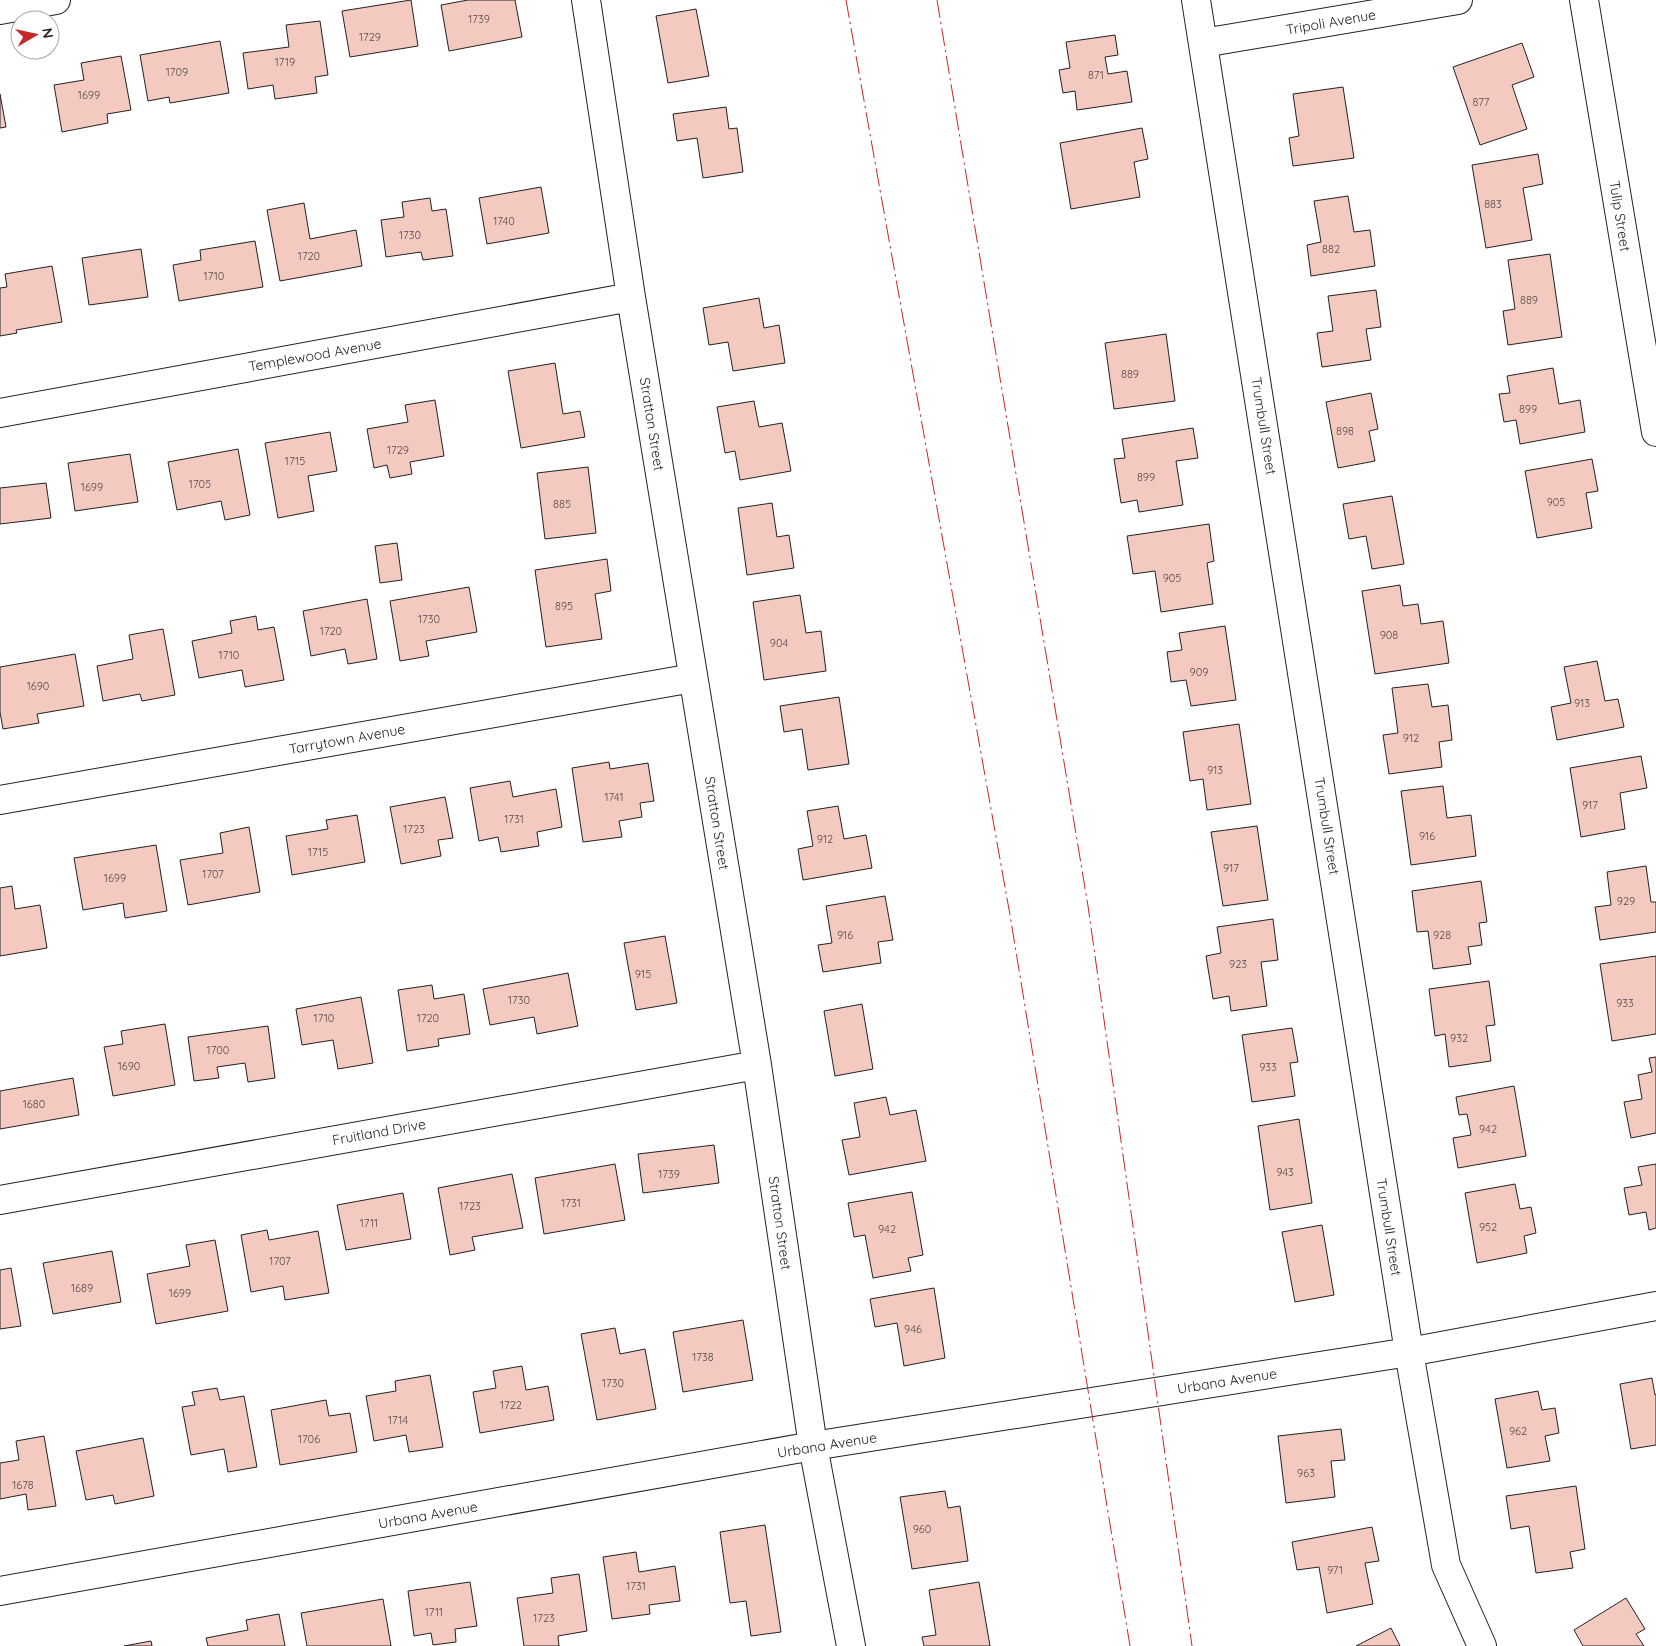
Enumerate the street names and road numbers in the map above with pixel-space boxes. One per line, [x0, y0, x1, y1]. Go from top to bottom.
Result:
street label: Tripoli Avenue [1285, 5, 1377, 39]
street label: Tulip Street [1606, 179, 1635, 253]
street label: Templewood Avenue [247, 334, 383, 376]
street label: Stratton Street [636, 376, 668, 472]
street label: Trumbull Street [1247, 376, 1281, 476]
street label: Tarrytown Avenue [287, 720, 407, 758]
street label: Stratton Street [701, 775, 733, 871]
street label: Trumbull Street [1310, 776, 1344, 876]
street label: Fruitland Drive [331, 1115, 427, 1149]
street label: Stratton Street [765, 1175, 796, 1271]
street label: Trumbull Street [1372, 1177, 1406, 1277]
street label: Urbana Avenue [1176, 1364, 1278, 1398]
street label: Urbana Avenue [776, 1428, 878, 1462]
street label: Urbana Avenue [377, 1497, 479, 1533]

